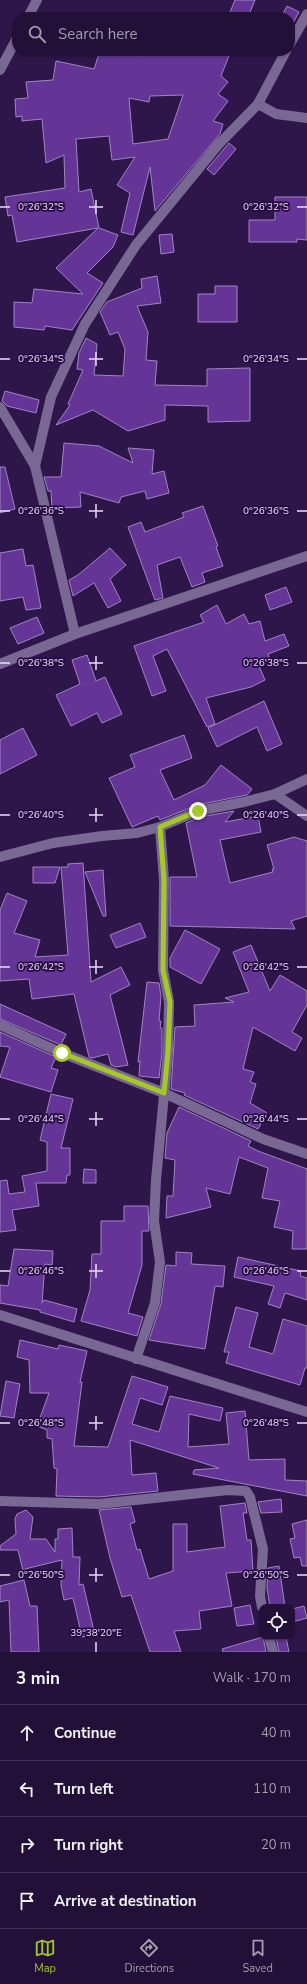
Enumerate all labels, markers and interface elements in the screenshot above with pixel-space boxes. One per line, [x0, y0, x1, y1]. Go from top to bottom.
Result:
search box [12, 12, 295, 56]
icon: search [26, 23, 48, 45]
text: Search here [58, 24, 138, 44]
text: 0°26'32"S [18, 200, 64, 214]
text: 0°26'32"S [243, 200, 289, 214]
text: 0°26'34"S [18, 352, 64, 366]
text: 0°26'34"S [243, 352, 289, 366]
text: 0°26'36"S [18, 504, 64, 518]
text: 0°26'36"S [243, 504, 289, 518]
text: 0°26'38"S [18, 656, 64, 670]
text: 0°26'38"S [243, 656, 289, 670]
route end [189, 802, 207, 820]
text: 0°26'40"S [18, 808, 64, 822]
text: 0°26'40"S [243, 808, 289, 822]
text: 0°26'42"S [18, 960, 64, 974]
text: 0°26'42"S [243, 960, 289, 974]
route start [53, 1044, 71, 1062]
text: 0°26'44"S [18, 1112, 64, 1126]
text: 0°26'44"S [243, 1112, 289, 1126]
text: 0°26'46"S [18, 1264, 64, 1278]
text: 0°26'46"S [243, 1264, 289, 1278]
text: 0°26'48"S [18, 1416, 64, 1430]
text: 0°26'48"S [243, 1416, 289, 1430]
text: 0°26'50"S [18, 1568, 64, 1582]
text: 0°26'50"S [243, 1568, 289, 1582]
map controls [259, 1604, 295, 1640]
button: locate [259, 1604, 295, 1640]
text: 39°38'20"E [70, 1626, 122, 1640]
text: 3 min [16, 1667, 60, 1690]
text: Walk · 170 m [213, 1669, 291, 1687]
icon: ahead [16, 1722, 38, 1744]
text: Continue [54, 1723, 116, 1743]
text: 40 m [261, 1724, 291, 1742]
icon: left [16, 1778, 38, 1800]
text: Turn left [54, 1779, 113, 1799]
text: 110 m [253, 1780, 291, 1798]
icon: right [16, 1834, 38, 1856]
text: Turn right [54, 1835, 123, 1855]
text: 20 m [261, 1836, 291, 1854]
icon: arrive [16, 1890, 38, 1912]
text: Arrive at destination [54, 1891, 197, 1911]
tab: Map [34, 1937, 56, 1976]
tab: Directions [124, 1937, 174, 1976]
tab: Saved [242, 1937, 273, 1976]

